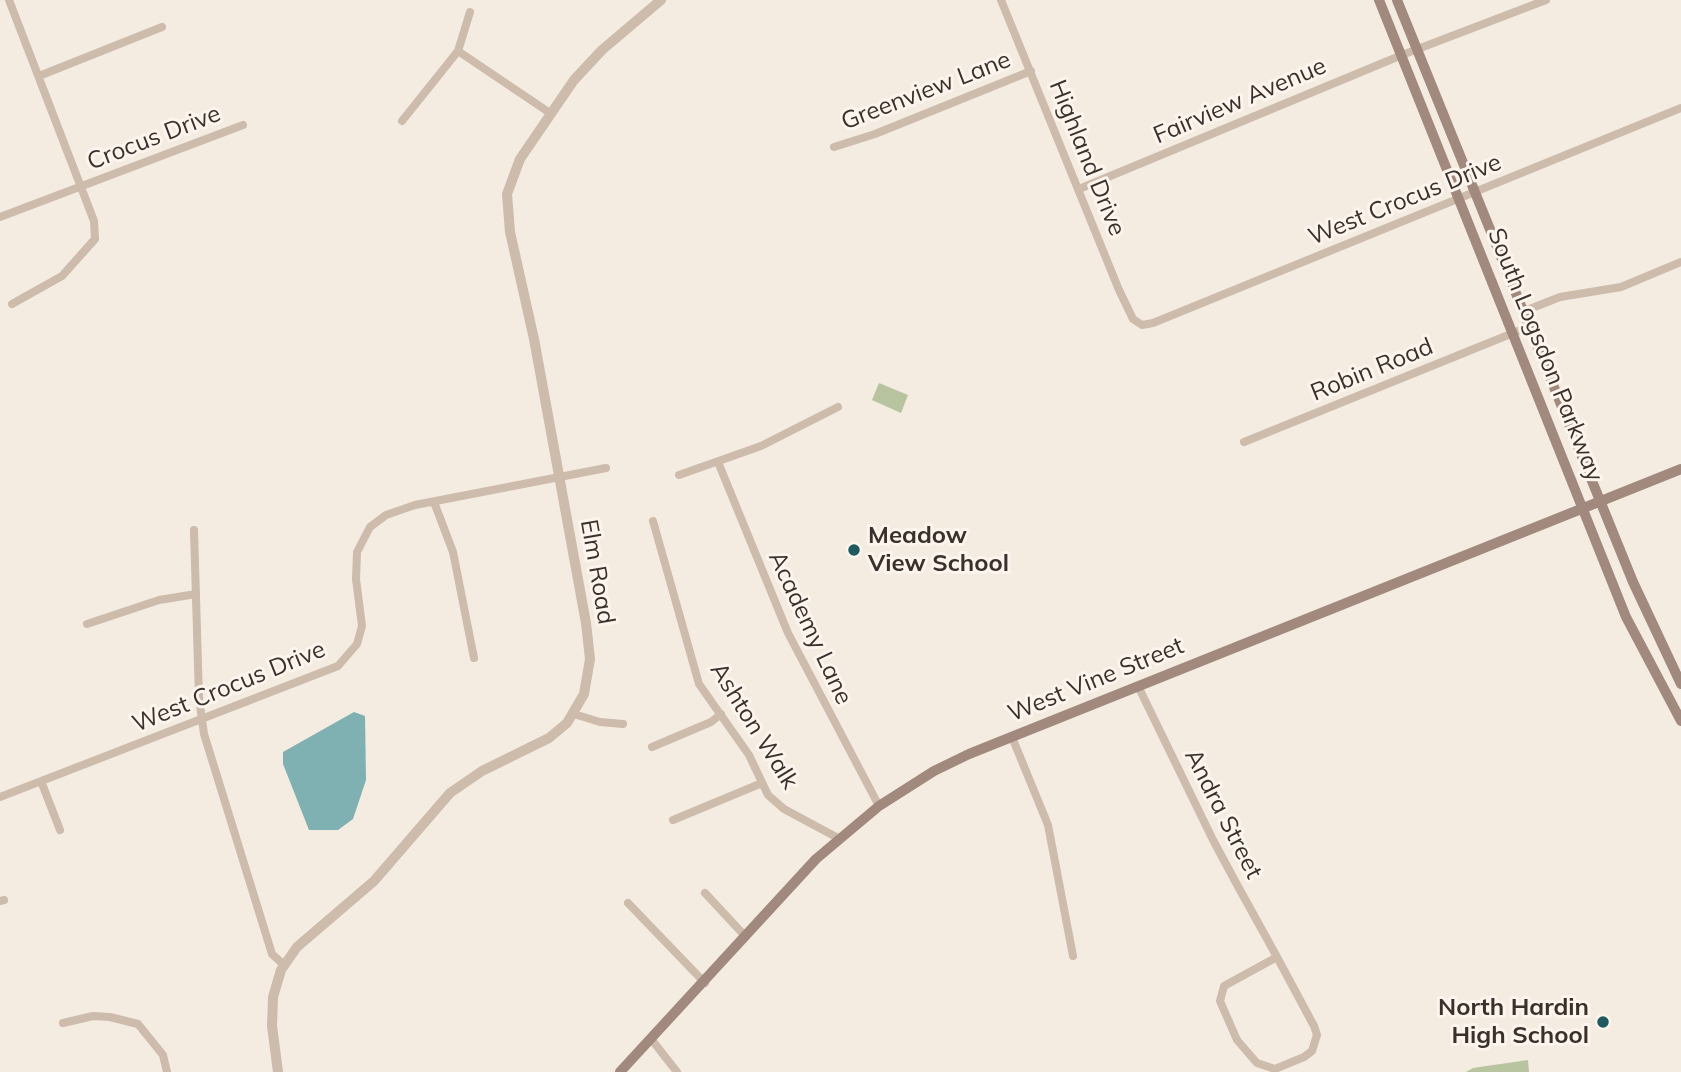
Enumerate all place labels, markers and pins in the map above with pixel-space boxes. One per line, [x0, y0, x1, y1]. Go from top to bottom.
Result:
place label: Meadow View School [868, 522, 1009, 578]
marker: Meadow View School [846, 542, 862, 558]
place label: North Hardin High School [1438, 994, 1589, 1050]
marker: North Hardin High School [1595, 1014, 1611, 1030]

